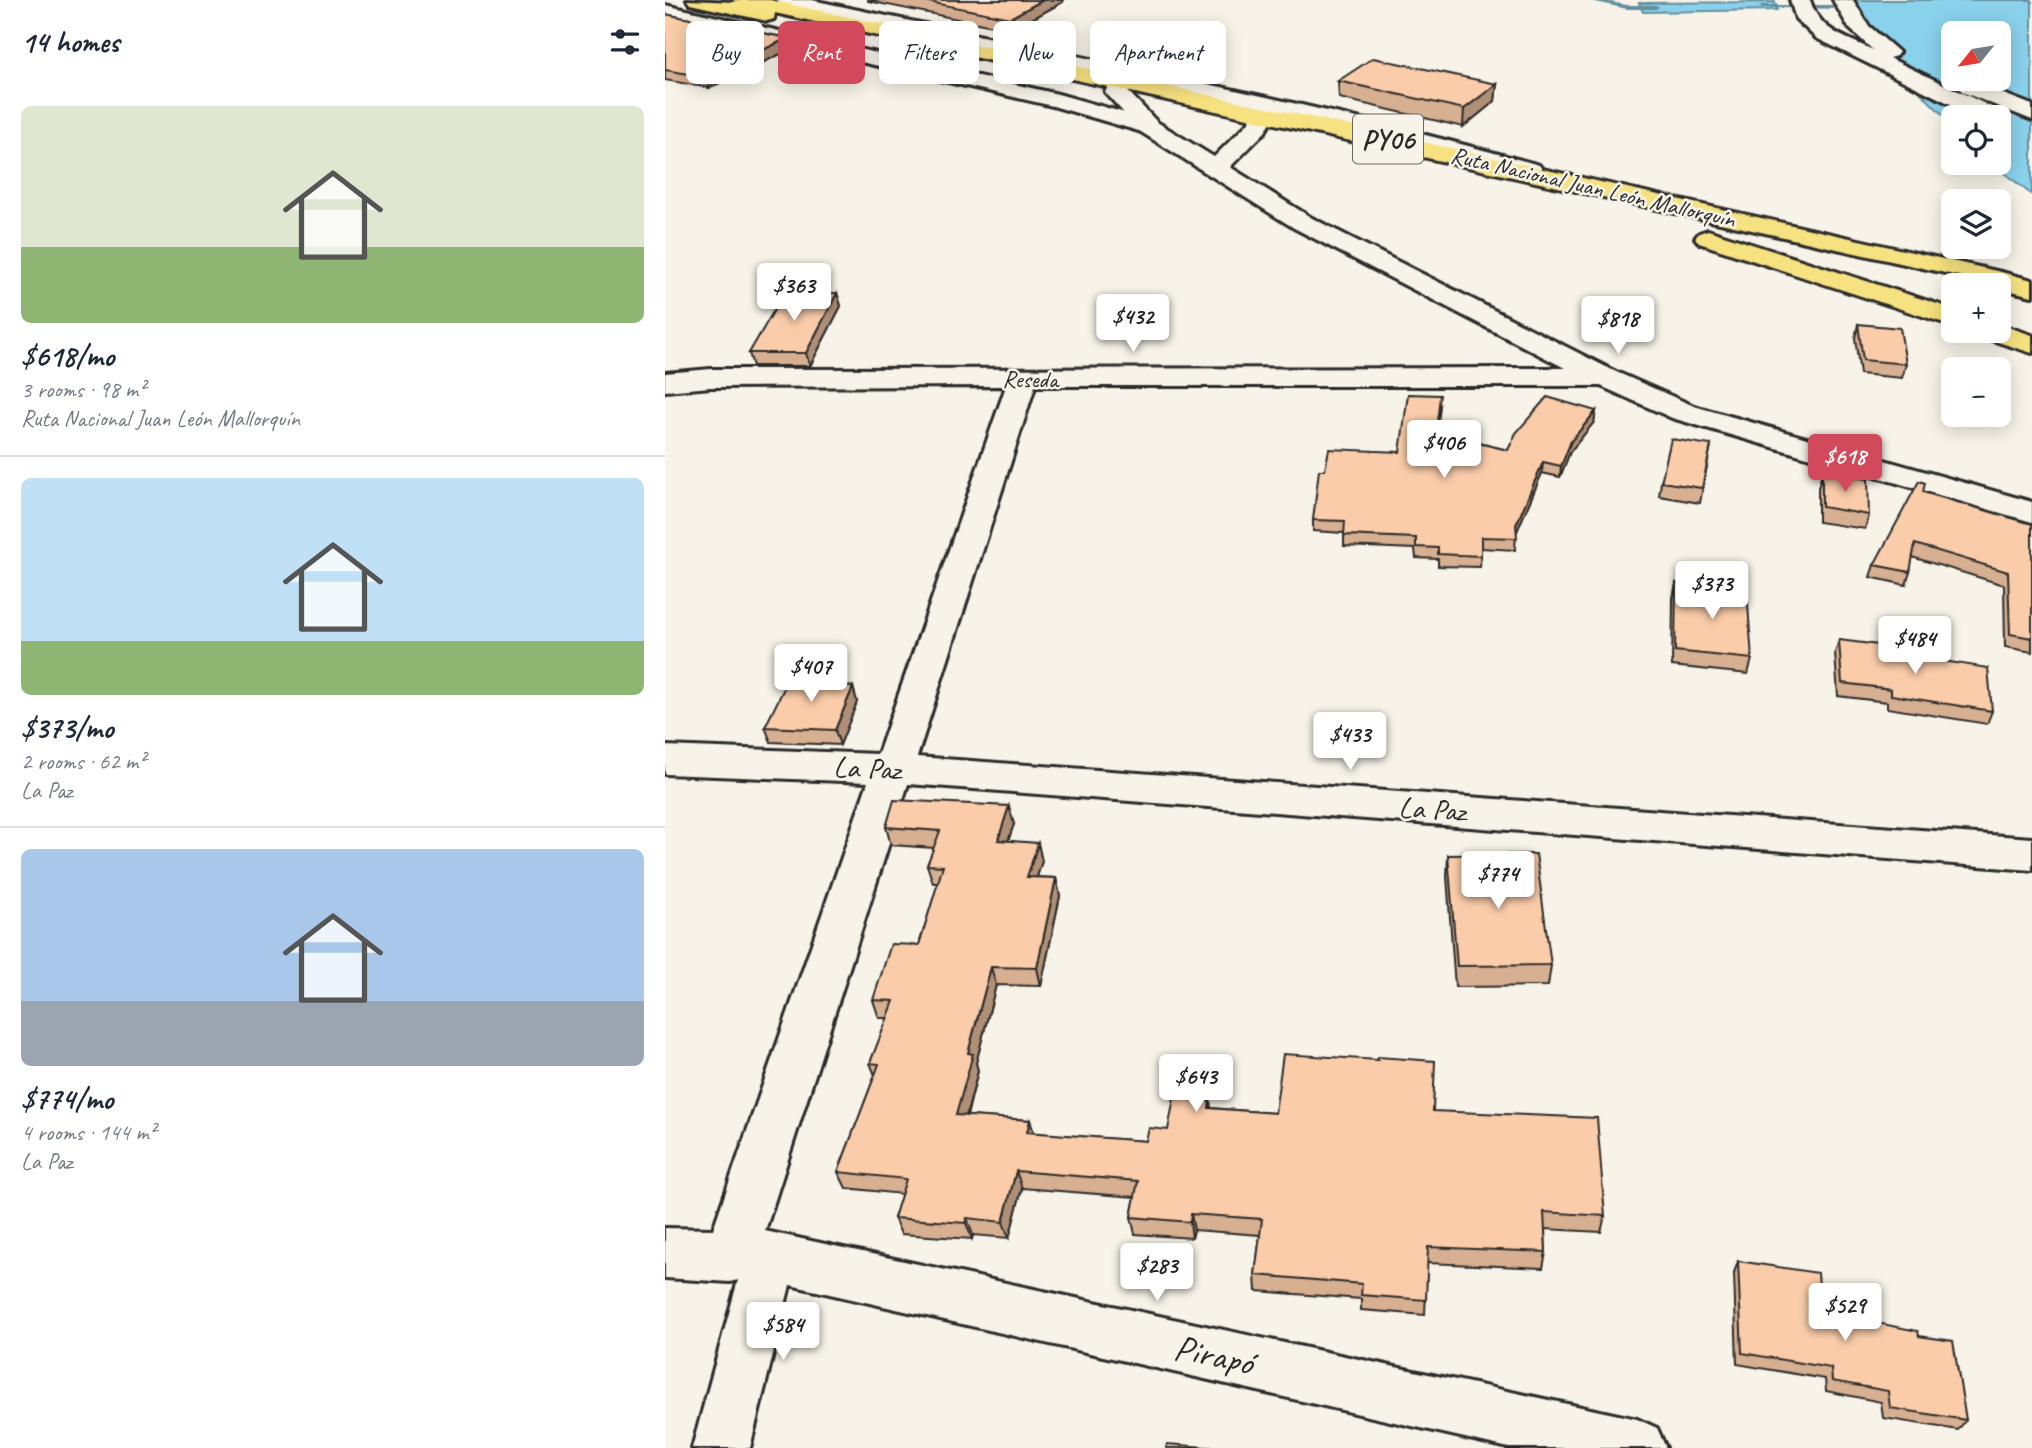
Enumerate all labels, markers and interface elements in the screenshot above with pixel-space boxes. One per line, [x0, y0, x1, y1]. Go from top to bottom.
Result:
chip: Buy [686, 21, 764, 84]
chip: Rent [778, 21, 865, 84]
chip: Filters [879, 21, 979, 84]
chip: New [993, 21, 1076, 84]
chip: Apartment [1090, 21, 1226, 84]
north arrow [1941, 21, 2011, 91]
map controls [1941, 21, 2011, 427]
text: 14 homes [21, 23, 119, 61]
icon: filters [606, 23, 644, 61]
button: locate [1941, 105, 2011, 175]
road number: PY06 [1353, 114, 1423, 164]
street label: Ruta Nacional Juan León Mallorquín [1448, 140, 1739, 235]
icon: home [270, 152, 396, 278]
button: layers [1941, 189, 2011, 259]
pin: $363 [753, 264, 835, 323]
text: $363 [773, 271, 815, 300]
button: + [1941, 273, 2011, 343]
pin: $432 [1092, 294, 1174, 354]
pin: $818 [1577, 296, 1659, 356]
text: $432 [1112, 302, 1154, 331]
text: $818 [1597, 304, 1639, 333]
text: $618/mo [21, 337, 114, 375]
button: − [1941, 357, 2011, 427]
street label: Reseda [1002, 364, 1060, 394]
text: 3 rooms · 98 m² [21, 375, 145, 404]
text: Ruta Nacional Juan León Mallorquín [21, 404, 300, 433]
pin: $406 [1403, 420, 1485, 480]
text: $406 [1423, 428, 1465, 457]
pin: $618 [1804, 434, 1886, 494]
text: $618 [1824, 442, 1866, 471]
icon: home [270, 524, 396, 650]
pin: $373 [1671, 562, 1753, 621]
text: $373 [1691, 569, 1733, 598]
pin: $484 [1874, 616, 1956, 676]
text: $484 [1894, 624, 1936, 653]
pin: $407 [770, 644, 852, 704]
text: $407 [790, 652, 832, 681]
text: $373/mo [21, 709, 113, 747]
pin: $433 [1309, 712, 1391, 772]
text: $433 [1329, 720, 1371, 749]
text: 2 rooms · 62 m² [21, 747, 145, 776]
street label: La Paz [833, 747, 905, 789]
text: La Paz [21, 776, 72, 805]
street label: La Paz [1397, 788, 1470, 831]
pin: $774 [1457, 852, 1539, 911]
text: $774 [1477, 859, 1519, 888]
icon: home [270, 895, 396, 1021]
pin: $643 [1155, 1054, 1237, 1114]
text: $643 [1175, 1062, 1217, 1091]
text: $774/mo [21, 1080, 113, 1118]
text: 4 rooms · 144 m² [21, 1118, 156, 1147]
text: La Paz [21, 1147, 72, 1176]
pin: $283 [1116, 1244, 1198, 1303]
text: $283 [1136, 1251, 1178, 1280]
pin: $529 [1804, 1284, 1886, 1343]
text: $529 [1825, 1291, 1865, 1320]
pin: $584 [742, 1302, 824, 1362]
text: $584 [762, 1310, 804, 1339]
street label: Pirapó [1170, 1323, 1263, 1387]

